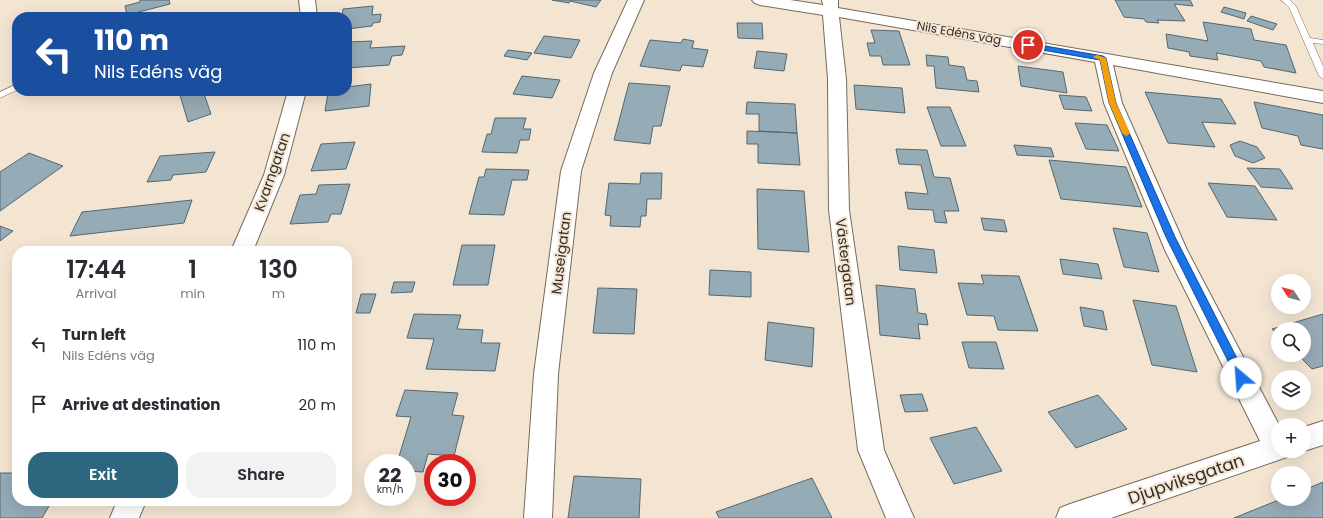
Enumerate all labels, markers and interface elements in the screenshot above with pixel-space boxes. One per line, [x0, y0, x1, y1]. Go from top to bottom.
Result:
street label: Nils Edéns väg [915, 17, 1003, 48]
text: 110 m [94, 21, 169, 60]
icon: left [28, 28, 80, 80]
pin [1011, 28, 1045, 62]
icon: arrive [1017, 34, 1039, 56]
text: Nils Edéns väg [94, 59, 222, 84]
street label: Kvarngatan [249, 130, 295, 214]
street label: Museigatan [546, 211, 576, 295]
street label: Västergatan [831, 217, 861, 307]
text: 17:44 [66, 253, 126, 286]
text: 1 [188, 253, 197, 286]
text: 130 [259, 253, 298, 286]
north arrow [1271, 274, 1311, 314]
map controls [1271, 274, 1311, 506]
text: Arrival [76, 284, 117, 303]
text: min [180, 284, 205, 303]
text: m [272, 284, 285, 303]
button: search [1271, 322, 1311, 362]
text: Turn left [62, 324, 126, 345]
icon: left [28, 333, 50, 355]
text: 110 m [298, 334, 336, 355]
text: Nils Edéns väg [62, 346, 155, 365]
position arrow [1220, 357, 1262, 399]
button: layers [1271, 370, 1311, 410]
icon: arrive [28, 393, 50, 415]
text: Arrive at destination [62, 394, 220, 415]
text: 20 m [298, 394, 336, 415]
button: + [1271, 418, 1311, 458]
street label: Djupviksgatan [1125, 448, 1247, 510]
button: Exit [28, 452, 178, 498]
button: Share [186, 452, 336, 498]
speed limit sign: 30 [424, 454, 476, 506]
text: 22 [379, 461, 401, 489]
button: − [1271, 466, 1311, 506]
text: km/h [377, 482, 403, 497]

